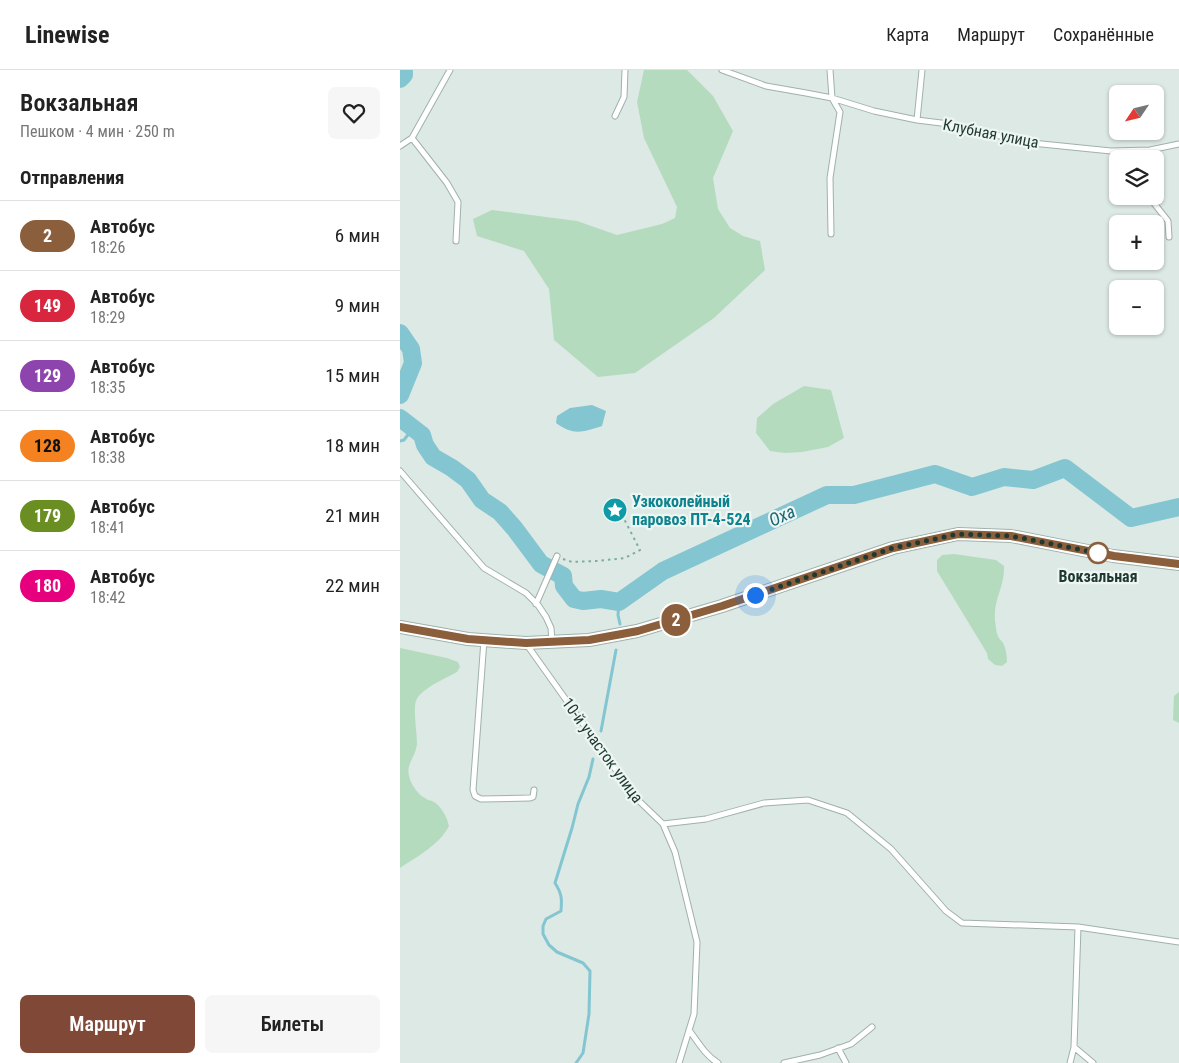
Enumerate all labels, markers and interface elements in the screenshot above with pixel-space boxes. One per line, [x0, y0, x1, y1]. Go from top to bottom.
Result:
text: Linewise [25, 21, 109, 49]
text: Карта [886, 24, 929, 45]
text: Маршрут [957, 24, 1025, 45]
text: Сохранённые [1053, 24, 1154, 45]
north arrow [1109, 85, 1164, 140]
map controls [1109, 85, 1164, 335]
button: heart [328, 87, 380, 139]
text: Вокзальная [20, 89, 138, 117]
street label: Клубная улица [941, 115, 1040, 152]
text: Пешком · 4 мин · 250 m [20, 122, 175, 141]
button: layers [1109, 150, 1164, 205]
text: Отправления [20, 166, 124, 189]
text: Автобус [90, 215, 155, 238]
button: + [1109, 215, 1164, 270]
text: 6 мин [335, 224, 380, 247]
text: 2 [43, 225, 52, 246]
text: 18:26 [90, 238, 125, 257]
button: − [1109, 280, 1164, 335]
text: Автобус [90, 285, 155, 308]
text: 9 мин [335, 294, 380, 317]
text: 149 [34, 295, 61, 316]
text: 18:29 [90, 308, 125, 327]
text: Автобус [90, 355, 155, 378]
text: 15 мин [325, 364, 380, 387]
text: 129 [34, 365, 61, 386]
text: 18:35 [90, 378, 125, 397]
text: Автобус [90, 425, 155, 448]
text: 18 мин [325, 434, 380, 457]
text: 128 [34, 435, 61, 456]
text: 18:38 [90, 448, 125, 467]
place label: Узкоколейный паровоз ПТ-4-524 [632, 492, 751, 529]
text: Автобус [90, 495, 155, 518]
place icon: Узкоколейный паровоз ПТ-4-524 [602, 497, 628, 523]
water label: Оха [765, 500, 798, 531]
text: 21 мин [325, 504, 380, 527]
text: 179 [34, 505, 61, 526]
text: 18:41 [90, 518, 125, 537]
marker: Вокзальная [1087, 542, 1109, 564]
text: Автобус [90, 565, 155, 588]
place label: Вокзальная [1058, 567, 1138, 586]
text: 22 мин [325, 574, 380, 597]
text: 180 [34, 575, 61, 596]
your location [743, 583, 768, 608]
text: 18:42 [90, 588, 125, 607]
line badge: 2 [660, 604, 692, 636]
text: 2 [671, 609, 681, 630]
street label: 10-й участок улица [558, 694, 647, 807]
button: Маршрут [20, 995, 195, 1053]
button: Билеты [205, 995, 380, 1053]

